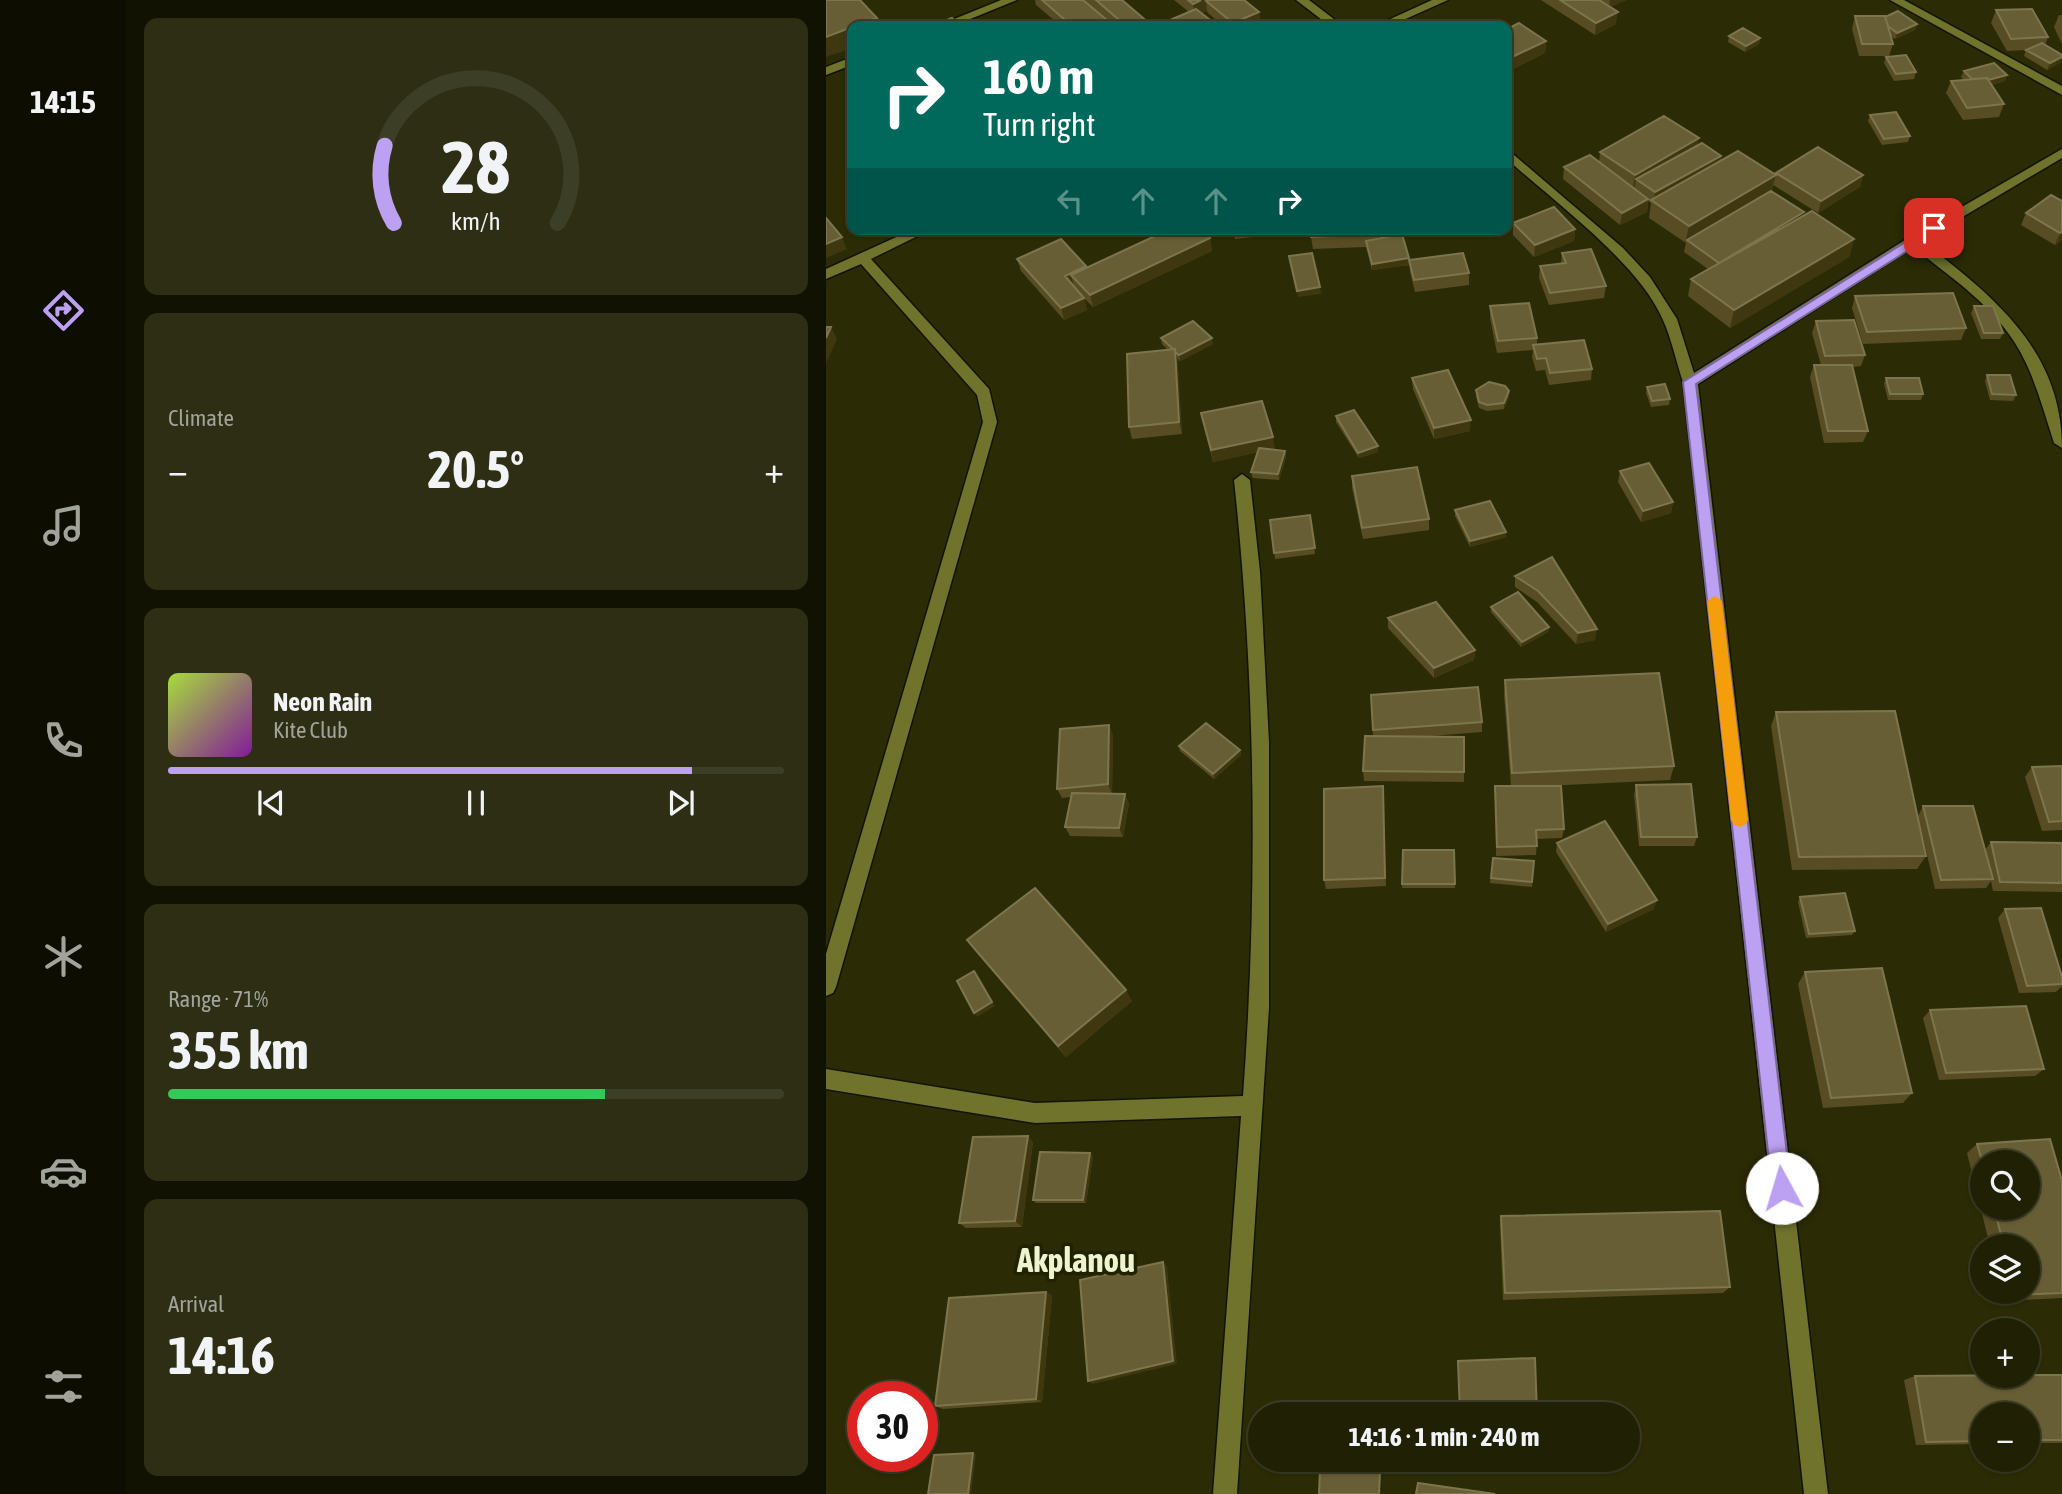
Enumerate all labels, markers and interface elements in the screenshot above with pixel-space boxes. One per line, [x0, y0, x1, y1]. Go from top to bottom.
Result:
text: 160 m [983, 48, 1094, 104]
icon: right [868, 49, 959, 140]
text: 14:15 [30, 83, 96, 120]
text: Turn right [983, 106, 1096, 143]
text: 28 [442, 125, 510, 208]
icon: left [1051, 182, 1089, 220]
icon: ahead [1124, 182, 1162, 220]
icon: ahead [1197, 182, 1235, 220]
icon: right [1270, 182, 1308, 220]
pin [1904, 198, 1964, 258]
text: km/h [451, 206, 501, 234]
icon: arrive [1915, 209, 1953, 247]
icon: directions [39, 286, 88, 335]
text: Climate [168, 405, 234, 431]
text: 20.5° [428, 439, 524, 499]
text: − [168, 448, 188, 491]
text: + [764, 448, 784, 491]
icon: music [39, 501, 88, 550]
text: Neon Rain [273, 687, 372, 717]
icon: phone [39, 716, 88, 765]
text: Kite Club [273, 717, 348, 743]
icon: previous [252, 784, 290, 822]
icon: pause [457, 784, 495, 822]
icon: next [662, 784, 700, 822]
icon: climate [39, 932, 88, 981]
text: Range · 71% [168, 986, 268, 1012]
text: 355 km [168, 1020, 309, 1080]
icon: car [39, 1147, 88, 1196]
map controls [1970, 1150, 2040, 1472]
button: search [1970, 1150, 2040, 1220]
position arrow [1745, 1151, 1819, 1225]
button: layers [1970, 1234, 2040, 1304]
district label: Akplanou [1016, 1241, 1135, 1279]
text: Arrival [168, 1291, 224, 1317]
button: + [1970, 1318, 2040, 1388]
text: 14:16 [168, 1325, 275, 1385]
icon: filters [39, 1362, 88, 1411]
speed limit sign: 30 [847, 1381, 938, 1472]
button: − [1970, 1402, 2040, 1472]
text: 14:16 · 1 min · 240 m [1349, 1422, 1539, 1452]

